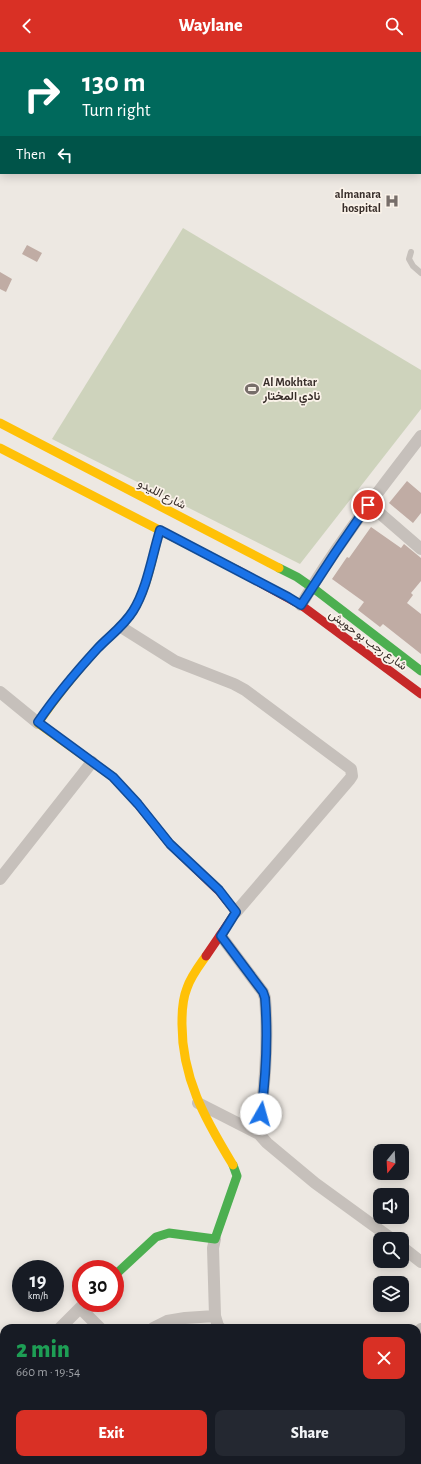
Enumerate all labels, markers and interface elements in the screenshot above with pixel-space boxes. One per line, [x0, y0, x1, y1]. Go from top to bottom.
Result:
icon: back [16, 15, 38, 37]
icon: search [383, 15, 405, 37]
text: Waylane [178, 17, 243, 35]
icon: right [16, 68, 68, 120]
text: 130 m [82, 69, 146, 97]
text: Turn right [82, 102, 151, 120]
icon: left [54, 144, 76, 166]
text: Then [16, 147, 46, 162]
place label: almanara hospital [335, 188, 381, 214]
hospital icon: almanara hospital [384, 193, 400, 209]
place label: Al Mokhtar نادي المختار [262, 376, 321, 406]
sports icon: Al Mokhtar نادي المختار [244, 381, 260, 397]
street label: شارع الليدو [135, 477, 188, 514]
pin [351, 488, 385, 522]
icon: arrive [357, 494, 379, 516]
street label: شارع رجب بو حويش [325, 608, 409, 675]
position arrow [240, 1093, 282, 1135]
north arrow [373, 1144, 409, 1180]
map controls [373, 1144, 409, 1312]
button: sound [373, 1188, 409, 1224]
button: search [373, 1232, 409, 1268]
speed limit sign: 30 [72, 1260, 124, 1312]
text: 19 [30, 1271, 46, 1291]
button: layers [373, 1276, 409, 1312]
text: km/h [28, 1291, 48, 1301]
button: close [363, 1337, 405, 1379]
text: 2 min [16, 1338, 70, 1362]
text: 660 m · 19:54 [16, 1366, 80, 1379]
button: Exit [16, 1410, 207, 1456]
button: Share [215, 1410, 405, 1456]

